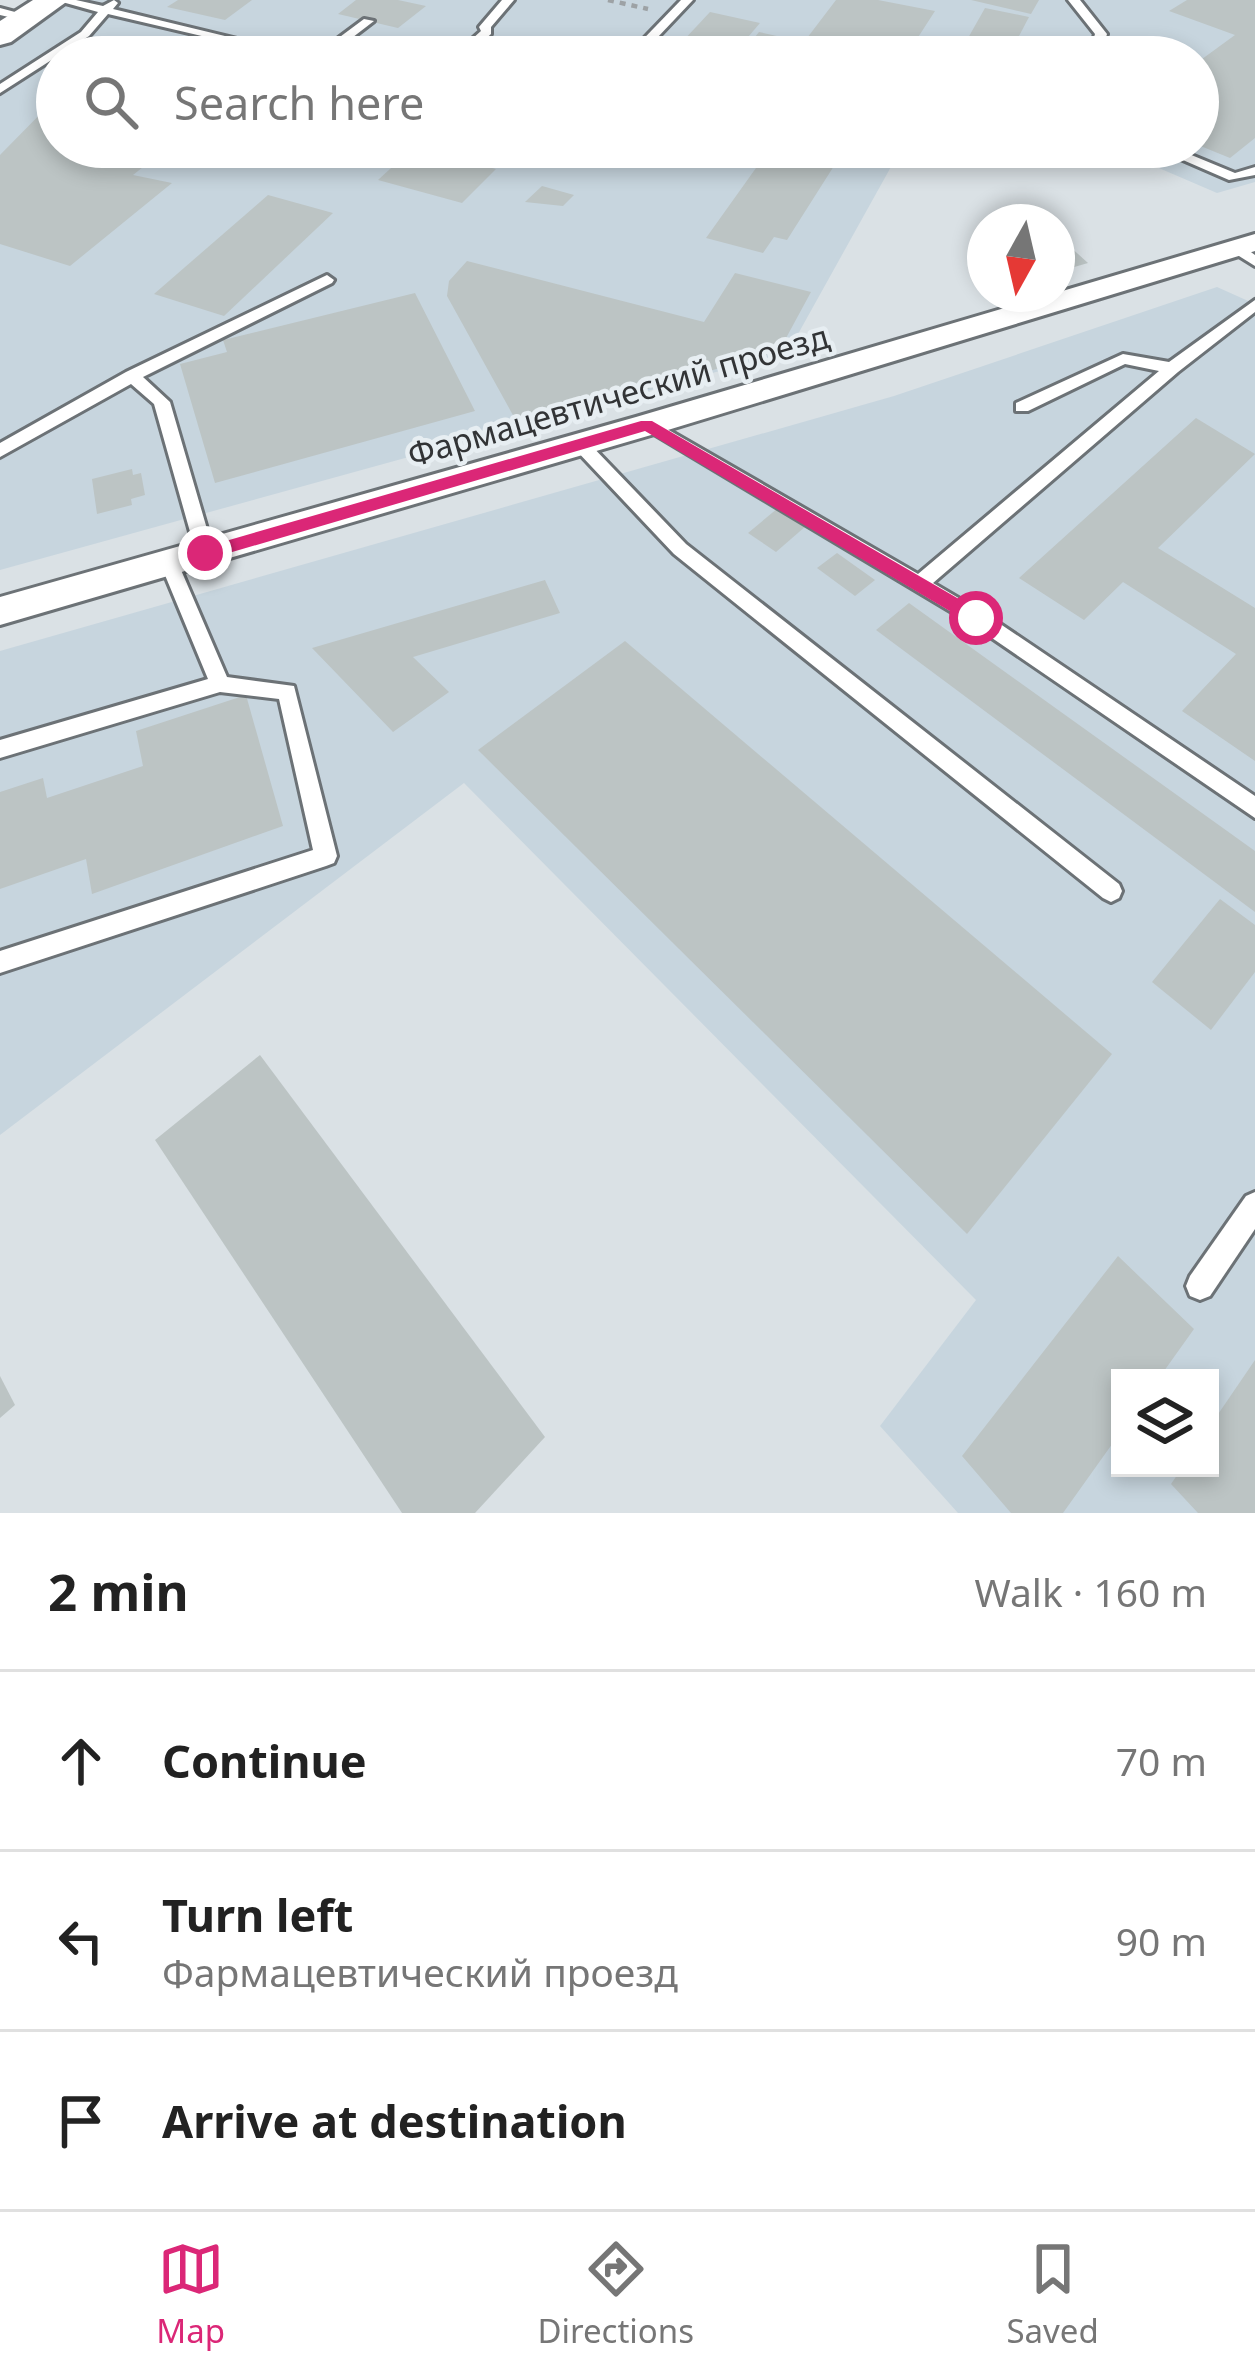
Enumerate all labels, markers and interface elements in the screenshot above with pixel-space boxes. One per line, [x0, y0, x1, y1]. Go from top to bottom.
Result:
search box [36, 36, 1219, 168]
icon: search [78, 69, 144, 135]
text: Search here [174, 72, 424, 133]
north arrow [967, 204, 1075, 312]
street label: Фармацевтический проезд [402, 313, 834, 477]
route end [178, 526, 232, 580]
route start [949, 591, 1003, 645]
map controls [1111, 1369, 1219, 1477]
button: layers [1111, 1369, 1219, 1477]
text: 2 min [48, 1556, 189, 1626]
text: Walk · 160 m [974, 1565, 1207, 1618]
icon: ahead [48, 1728, 114, 1794]
text: Continue [162, 1730, 367, 1791]
text: 70 m [1116, 1734, 1207, 1787]
text: Turn left [162, 1884, 353, 1945]
icon: left [48, 1908, 114, 1974]
text: 90 m [1116, 1914, 1207, 1967]
text: Фармацевтический проезд [162, 1945, 678, 1998]
icon: arrive [48, 2088, 114, 2154]
text: Arrive at destination [162, 2090, 627, 2151]
tab: Map [156, 2236, 225, 2353]
tab: Directions [537, 2236, 694, 2353]
tab: Saved [1006, 2236, 1099, 2353]

